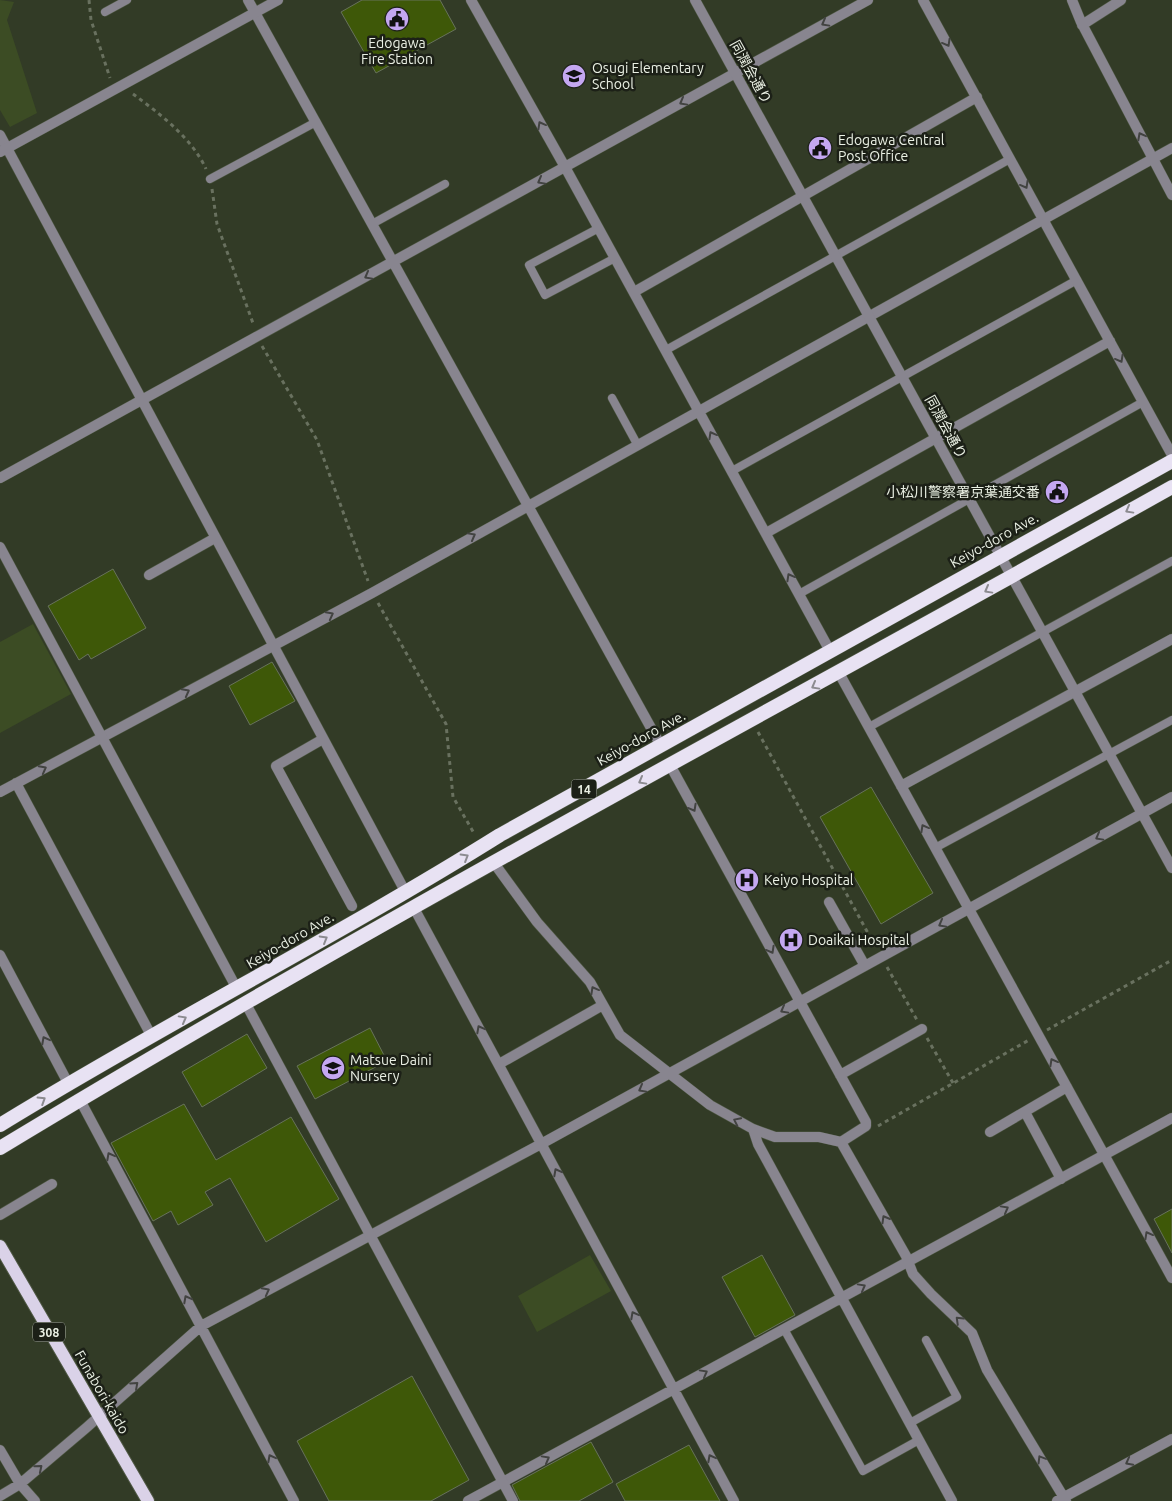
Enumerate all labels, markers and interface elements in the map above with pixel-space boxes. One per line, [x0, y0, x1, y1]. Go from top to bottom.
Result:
public building icon: Edogawa Fire Station [384, 6, 410, 32]
one-way arrow [821, 17, 830, 27]
place label: Edogawa Fire Station [361, 35, 433, 67]
one-way arrow [941, 37, 951, 46]
street label: 同潤会通り [727, 38, 775, 106]
place label: Osugi Elementary School [592, 60, 704, 92]
school or university icon: Osugi Elementary School [561, 63, 587, 89]
one-way arrow [679, 95, 688, 105]
one-way arrow [538, 121, 548, 130]
place label: Edogawa Central Post Office [838, 132, 945, 164]
one-way arrow [1137, 132, 1147, 141]
public building icon: Edogawa Central Post Office [807, 135, 833, 161]
one-way arrow [537, 175, 546, 185]
one-way arrow [1019, 180, 1029, 189]
one-way arrow [364, 270, 373, 280]
one-way arrow [1113, 353, 1123, 362]
street label: 同潤会通り [922, 393, 970, 461]
one-way arrow [708, 431, 718, 440]
public building icon: 小松川警察署京葉通交番 [1044, 479, 1070, 505]
place label: 小松川警察署京葉通交番 [886, 484, 1040, 500]
one-way arrow [1126, 504, 1135, 514]
street label: Keiyo-doro Ave. [947, 509, 1041, 571]
one-way arrow [466, 533, 475, 543]
one-way arrow [786, 574, 796, 583]
one-way arrow [984, 583, 993, 593]
one-way arrow [324, 611, 333, 621]
one-way arrow [811, 679, 820, 689]
one-way arrow [181, 688, 190, 698]
street label: Keiyo-doro Ave. [594, 707, 688, 769]
one-way arrow [38, 765, 47, 775]
one-way arrow [638, 774, 647, 784]
road number: 14 [572, 780, 596, 799]
one-way arrow [687, 802, 697, 811]
one-way arrow [920, 824, 930, 833]
one-way arrow [1096, 831, 1105, 841]
one-way arrow [459, 854, 468, 864]
hospital icon: Keiyo Hospital [734, 867, 760, 893]
place label: Keiyo Hospital [764, 872, 854, 888]
street label: Keiyo-doro Ave. [243, 908, 337, 972]
one-way arrow [938, 917, 947, 927]
hospital icon: Doaikai Hospital [778, 927, 804, 953]
place label: Doaikai Hospital [808, 932, 910, 948]
one-way arrow [319, 936, 328, 946]
one-way arrow [765, 945, 775, 954]
one-way arrow [591, 986, 601, 995]
one-way arrow [780, 1004, 789, 1014]
one-way arrow [177, 1016, 186, 1026]
one-way arrow [476, 1025, 486, 1034]
one-way arrow [41, 1037, 51, 1046]
place label: Matsue Daini Nursery [350, 1052, 432, 1084]
school or university icon: Matsue Daini Nursery [320, 1055, 346, 1081]
one-way arrow [1049, 1058, 1059, 1067]
one-way arrow [638, 1083, 647, 1093]
one-way arrow [36, 1096, 45, 1106]
one-way arrow [733, 1117, 742, 1127]
one-way arrow [106, 1152, 116, 1161]
one-way arrow [553, 1168, 563, 1177]
one-way arrow [999, 1205, 1008, 1215]
one-way arrow [882, 1215, 892, 1224]
one-way arrow [1145, 1231, 1155, 1240]
one-way arrow [857, 1283, 866, 1293]
one-way arrow [261, 1287, 270, 1297]
one-way arrow [183, 1295, 193, 1304]
one-way arrow [630, 1311, 640, 1320]
one-way arrow [956, 1317, 965, 1326]
road number: 308 [33, 1322, 65, 1341]
street label: Funabori-kaido [72, 1348, 132, 1436]
one-way arrow [699, 1369, 708, 1379]
one-way arrow [130, 1382, 139, 1391]
one-way arrow [267, 1454, 277, 1463]
one-way arrow [707, 1454, 717, 1463]
one-way arrow [541, 1455, 550, 1465]
one-way arrow [1037, 1456, 1047, 1465]
one-way arrow [1125, 1456, 1134, 1466]
one-way arrow [34, 1464, 43, 1473]

